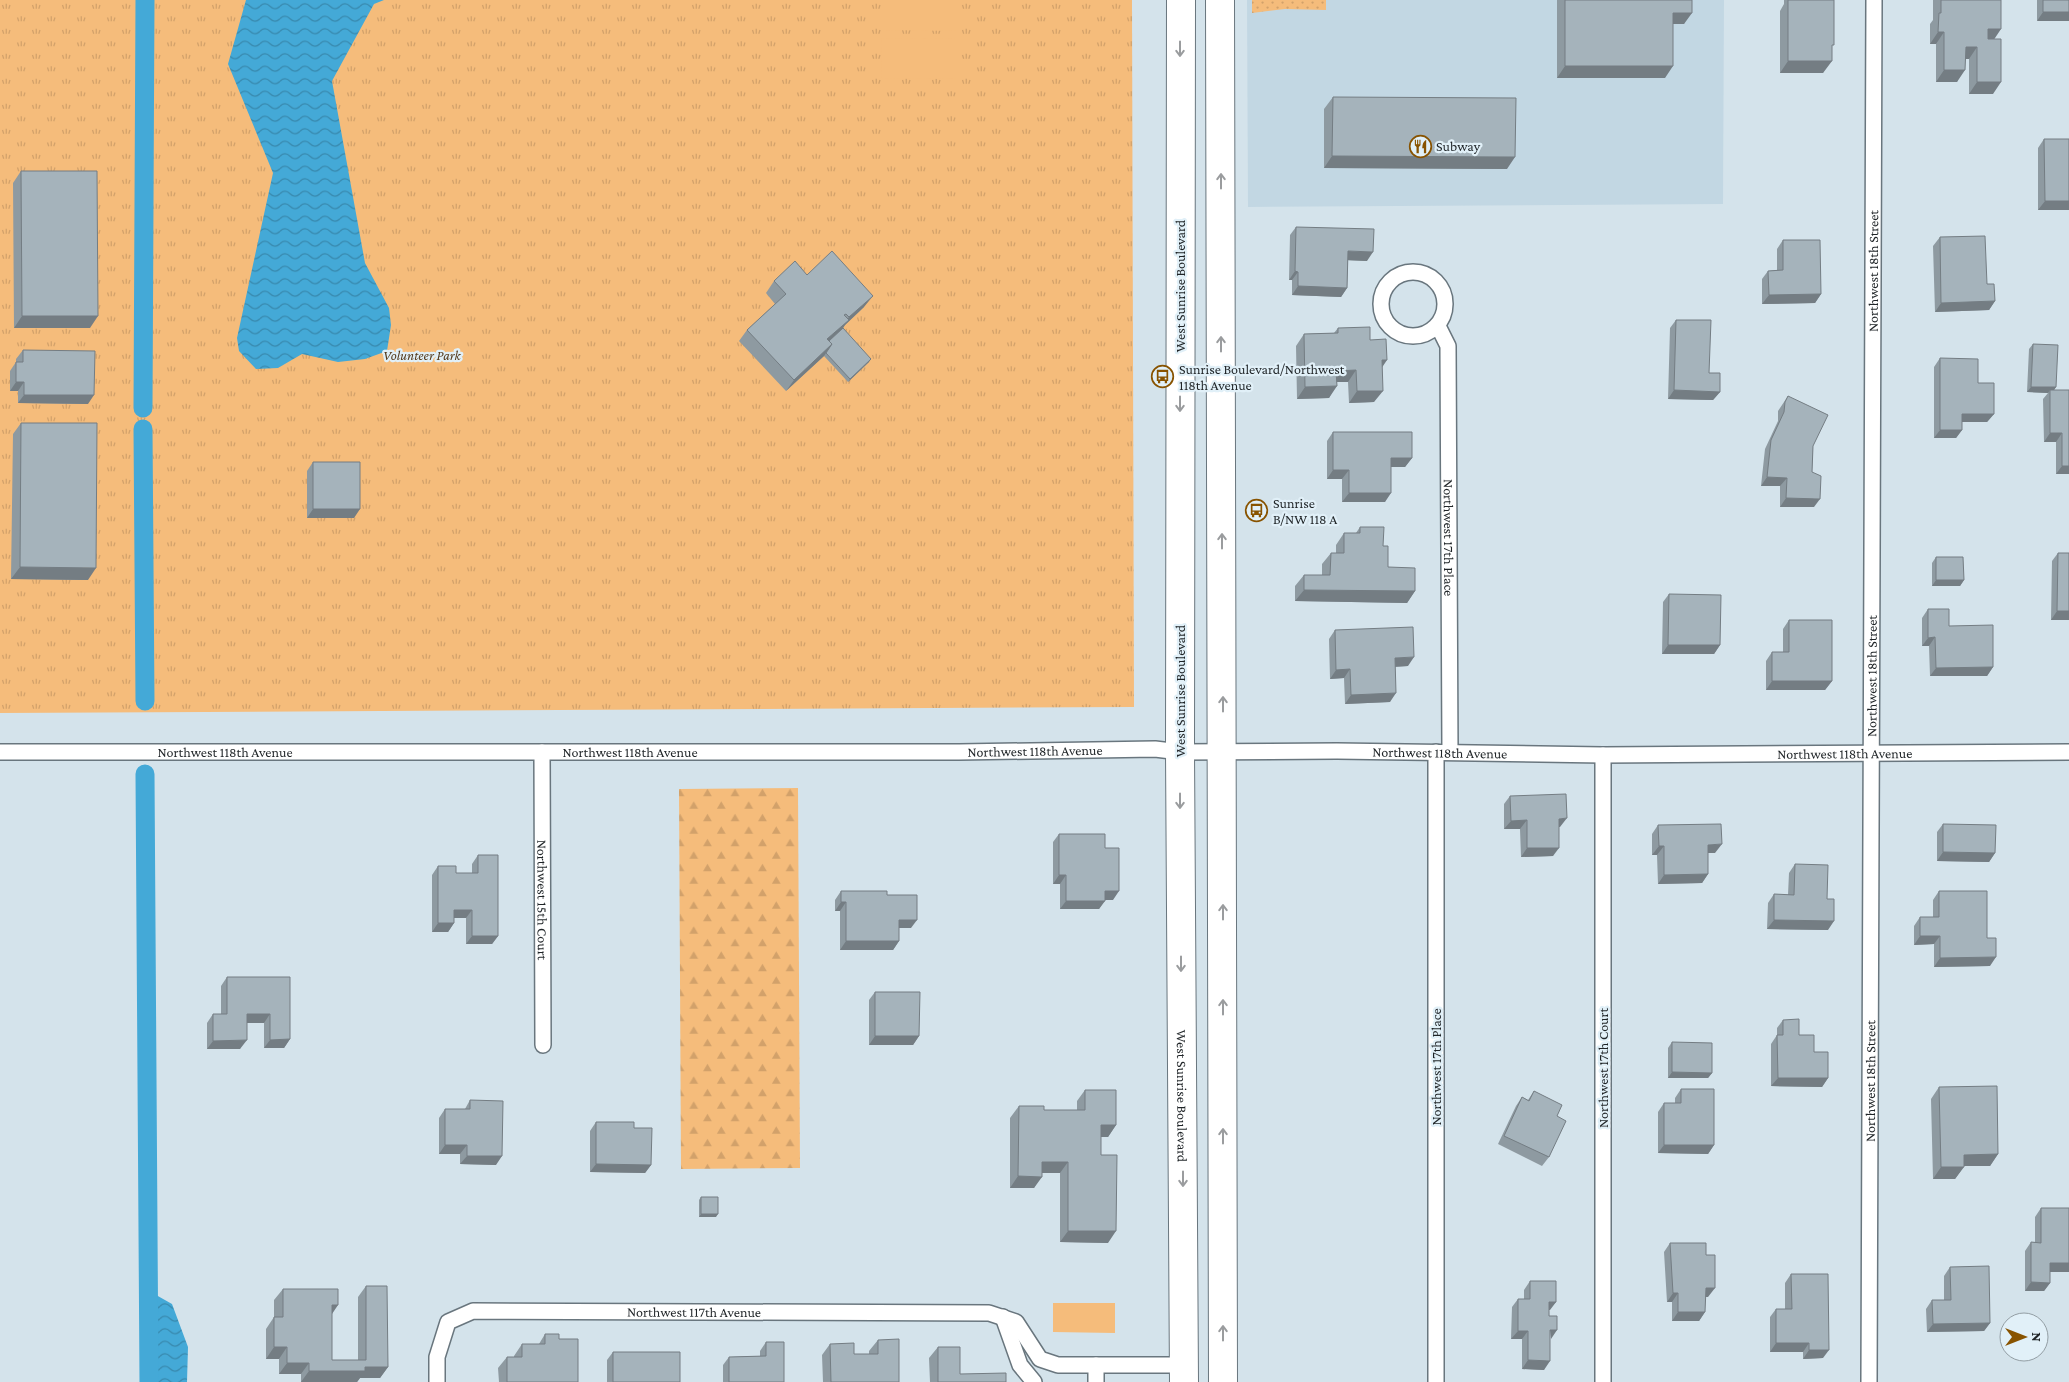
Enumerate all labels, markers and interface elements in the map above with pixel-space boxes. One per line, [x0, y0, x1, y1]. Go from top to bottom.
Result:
one-way arrow [1175, 40, 1185, 56]
restaurant icon: Subway [1408, 134, 1432, 158]
place label: Subway [1436, 138, 1481, 154]
one-way arrow [1216, 173, 1226, 190]
street label: Northwest 18th Street [1865, 210, 1881, 332]
street label: West Sunrise Boulevard [1172, 219, 1188, 352]
one-way arrow [1216, 336, 1226, 352]
park label: Volunteer Park [383, 347, 462, 363]
place label: Sunrise Boulevard/Northwest 118th Avenue [1179, 361, 1345, 393]
bus stop icon: Sunrise Boulevard/Northwest 118th Avenue [1151, 365, 1175, 389]
one-way arrow [1175, 395, 1185, 411]
street label: Northwest 17th Place [1441, 479, 1457, 596]
place label: Sunrise B/NW 118 A [1273, 495, 1337, 527]
bus stop icon: Sunrise B/NW 118 A [1245, 499, 1269, 523]
one-way arrow [1217, 533, 1227, 550]
street label: Northwest 18th Street [1863, 615, 1880, 737]
street label: West Sunrise Boulevard [1172, 624, 1188, 757]
one-way arrow [1218, 696, 1228, 712]
street label: Northwest 118th Avenue [967, 742, 1103, 760]
street label: Northwest 118th Avenue [157, 744, 293, 760]
street label: Northwest 118th Avenue [562, 744, 698, 760]
street label: Northwest 118th Avenue [1372, 744, 1507, 762]
street label: Northwest 118th Avenue [1777, 745, 1912, 762]
one-way arrow [1175, 792, 1185, 809]
street label: Northwest 15th Court [534, 840, 551, 961]
one-way arrow [1218, 905, 1228, 921]
one-way arrow [1176, 955, 1186, 971]
one-way arrow [1218, 1000, 1228, 1016]
street label: Northwest 17th Place [1428, 1008, 1444, 1126]
street label: Northwest 17th Court [1595, 1008, 1611, 1128]
street label: Northwest 18th Street [1862, 1020, 1878, 1142]
street label: West Sunrise Boulevard [1174, 1030, 1191, 1163]
one-way arrow [1218, 1128, 1228, 1144]
one-way arrow [1178, 1170, 1188, 1186]
street label: Northwest 117th Avenue [627, 1304, 761, 1320]
north arrow [1999, 1312, 2049, 1362]
one-way arrow [1218, 1325, 1228, 1342]
text: N [2029, 1332, 2045, 1342]

